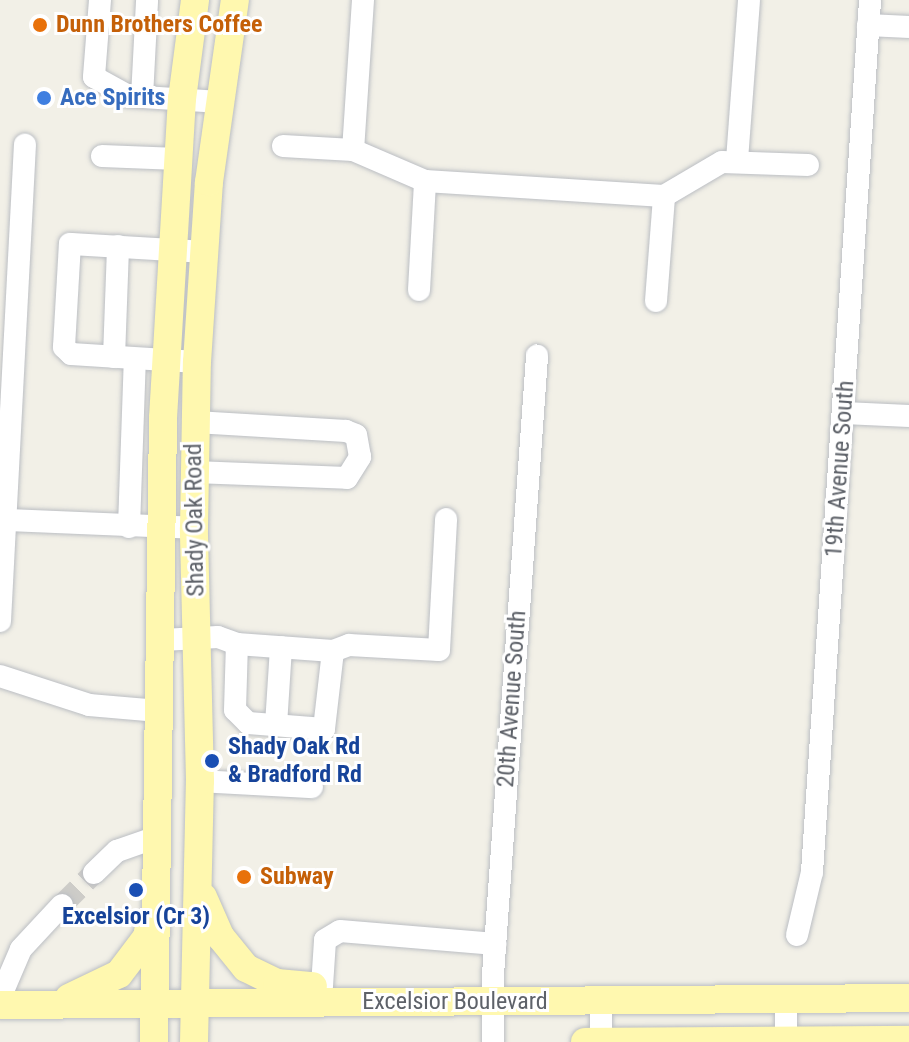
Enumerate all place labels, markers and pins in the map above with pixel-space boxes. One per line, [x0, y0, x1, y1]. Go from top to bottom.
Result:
place label: Dunn Brothers Coffee [56, 11, 263, 39]
marker: Dunn Brothers Coffee [31, 16, 49, 34]
place label: Ace Spirits [60, 84, 166, 112]
marker: Ace Spirits [35, 89, 53, 107]
place label: Shady Oak Rd & Bradford Rd [228, 733, 362, 789]
marker: Shady Oak Rd & Bradford Rd [203, 752, 221, 770]
place label: Subway [260, 863, 334, 891]
marker: Subway [235, 868, 253, 886]
marker: Excelsior (Cr 3) [127, 881, 145, 899]
place label: Excelsior (Cr 3) [62, 903, 210, 931]

